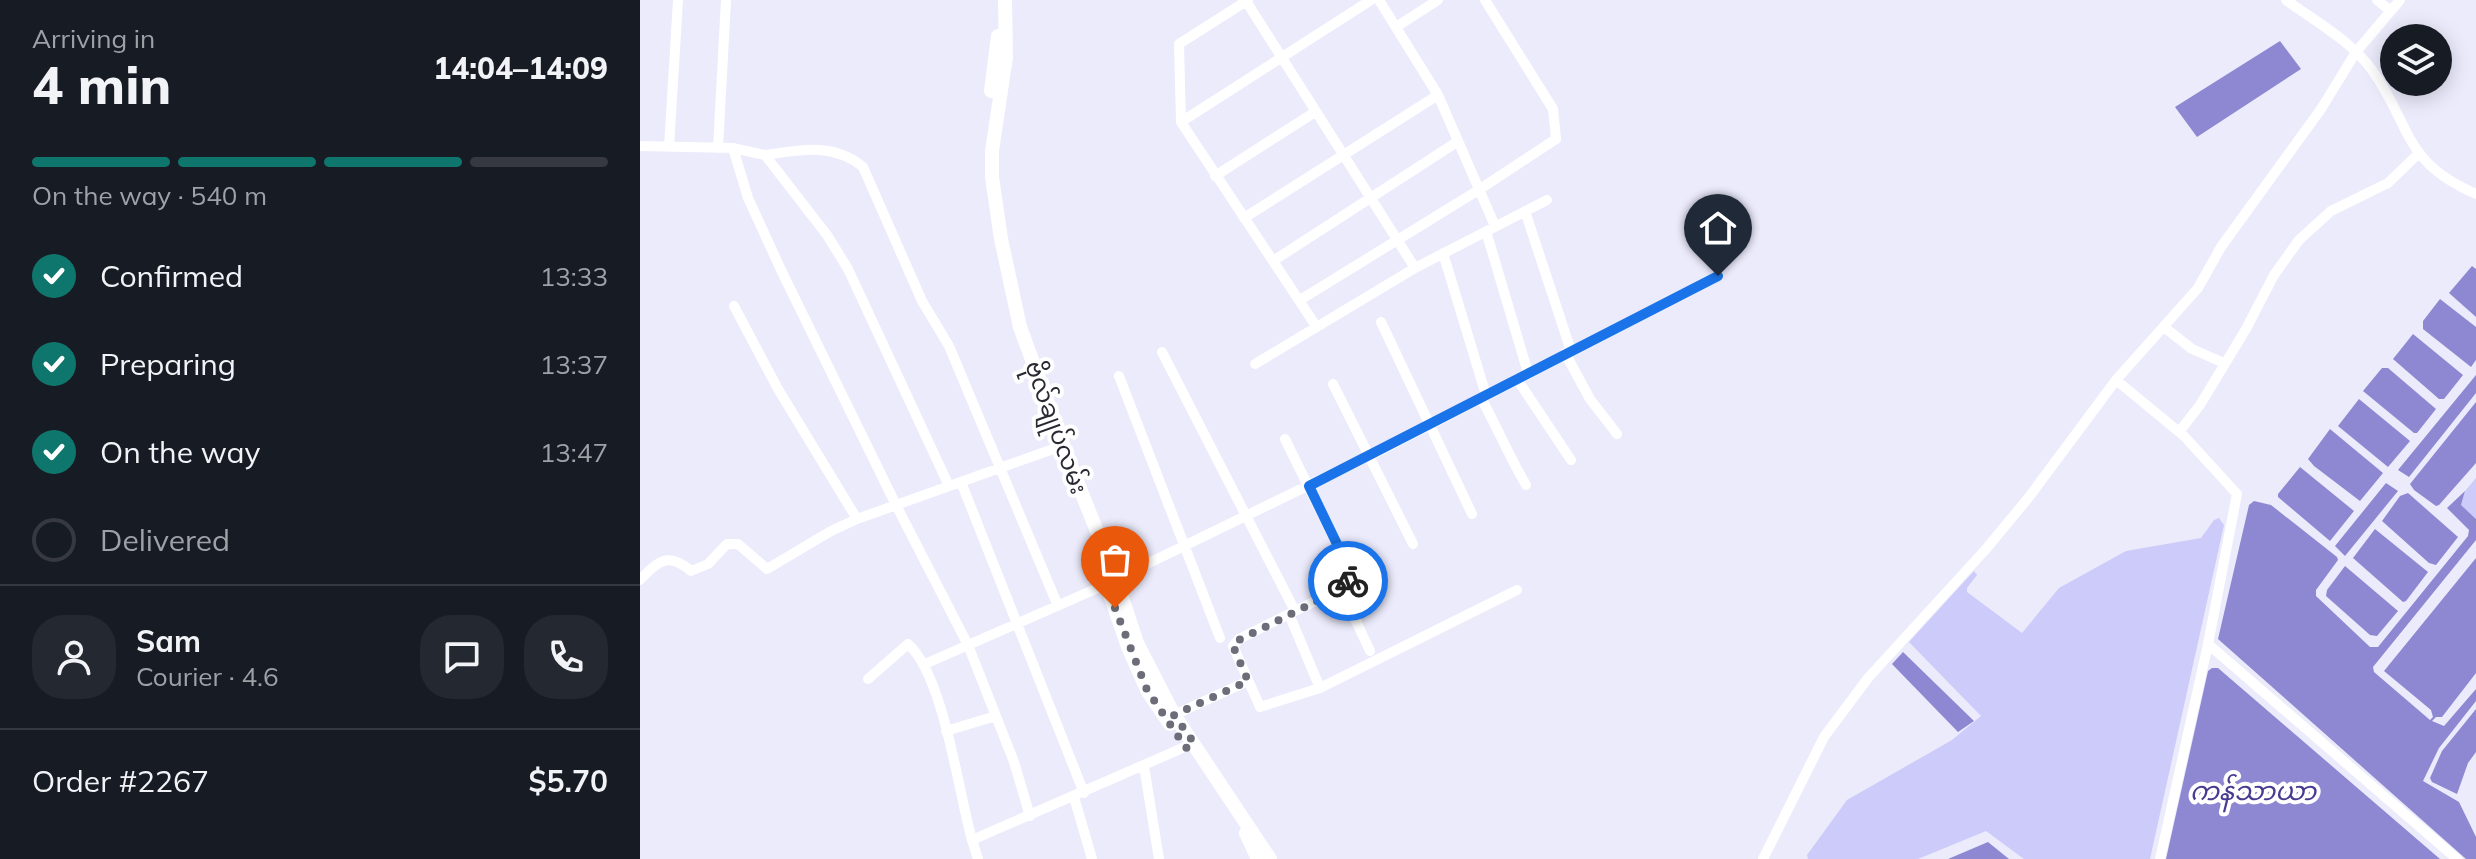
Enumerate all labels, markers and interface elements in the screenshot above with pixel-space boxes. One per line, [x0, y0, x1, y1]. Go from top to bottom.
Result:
text: Arriving in [32, 22, 155, 55]
map controls [2380, 24, 2452, 96]
button: layers [2380, 24, 2452, 96]
text: 14:04–14:09 [433, 49, 608, 87]
text: 4 min [32, 52, 171, 117]
text: On the way · 540 m [32, 179, 267, 212]
pin [1684, 194, 1752, 276]
icon: home [1696, 206, 1740, 250]
icon: check [32, 254, 76, 298]
text: Confirmed [100, 257, 243, 295]
text: 13:33 [540, 260, 608, 293]
icon: check [32, 342, 76, 386]
text: Preparing [100, 345, 236, 383]
text: 13:37 [540, 348, 608, 381]
street label: ဗိုလ်ချုပ်လမ်း [1014, 356, 1095, 499]
icon: check [32, 430, 76, 474]
text: On the way [100, 433, 260, 471]
text: 13:47 [540, 436, 608, 469]
text: Delivered [100, 521, 230, 559]
pin [1081, 526, 1149, 608]
icon: bag [1093, 538, 1137, 582]
courier [1308, 541, 1388, 621]
icon: bike [1326, 559, 1370, 603]
button: person [32, 615, 116, 699]
button: chat [420, 615, 504, 699]
button: phone [524, 615, 608, 699]
text: Sam [136, 622, 201, 660]
text: Courier · 4.6 [136, 660, 279, 693]
text: Order #2267 [32, 762, 209, 800]
text: $5.70 [529, 762, 608, 800]
water label: ကန်သာယာ [2190, 773, 2317, 813]

